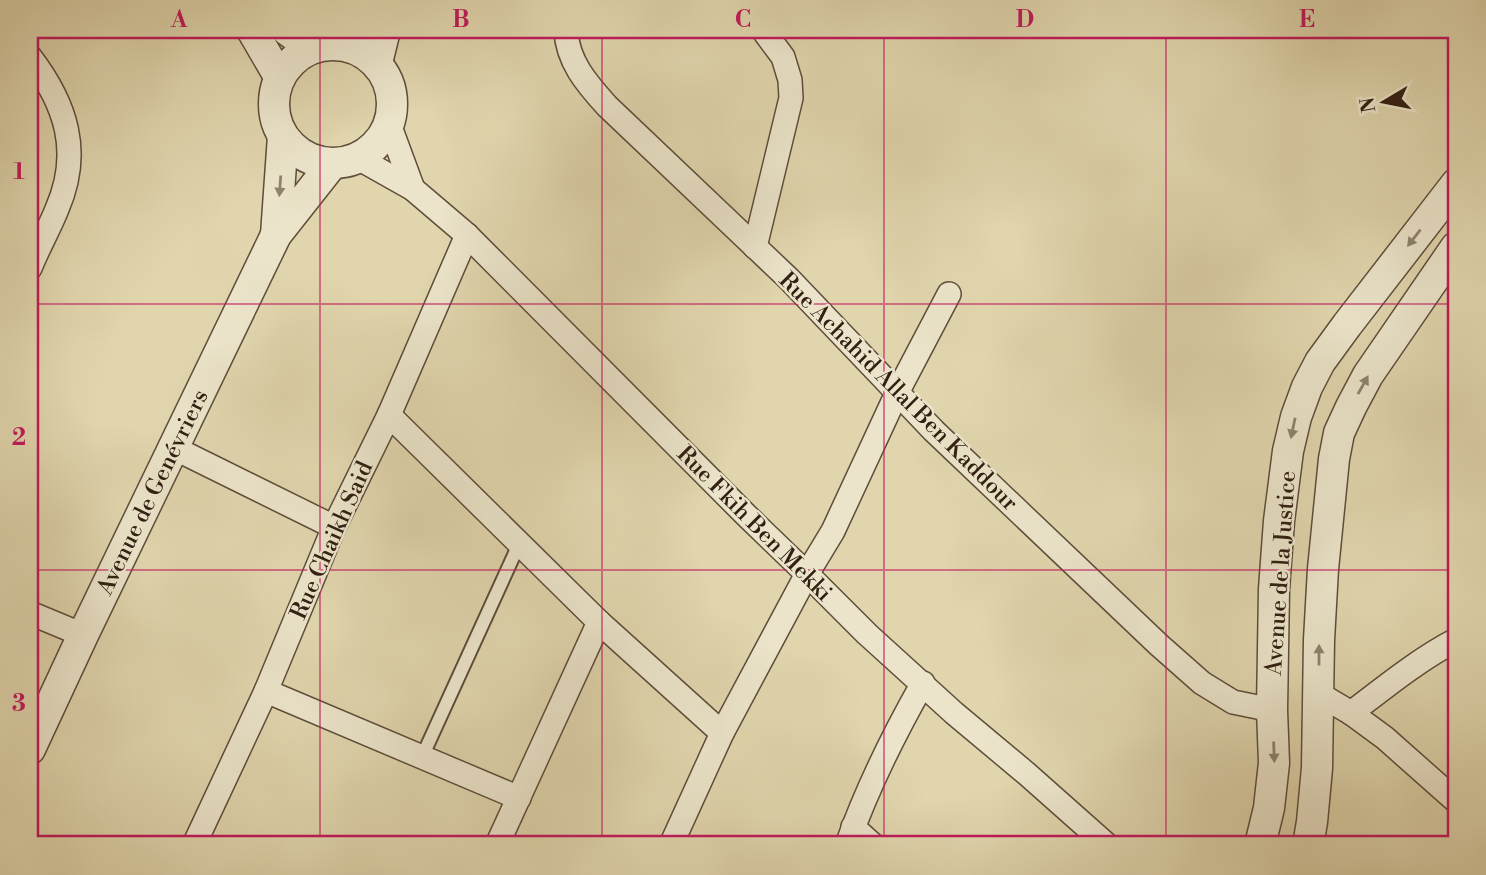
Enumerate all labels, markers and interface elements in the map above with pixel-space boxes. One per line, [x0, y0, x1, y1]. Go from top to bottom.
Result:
text: A [170, 6, 188, 34]
text: B [452, 6, 470, 34]
text: C [735, 6, 751, 34]
text: D [1016, 6, 1034, 34]
text: E [1299, 6, 1315, 34]
north arrow [1350, 66, 1420, 136]
text: N [1355, 95, 1381, 114]
text: 1 [13, 158, 25, 186]
one-way arrow [274, 175, 285, 197]
one-way arrow [1407, 228, 1422, 246]
street label: Rue Achahid Allal Ben Kaddour [773, 266, 1024, 517]
one-way arrow [1357, 376, 1369, 395]
street label: Avenue de Genévriers [91, 385, 215, 601]
one-way arrow [1288, 417, 1299, 439]
text: 2 [12, 424, 26, 452]
street label: Rue Fkih Ben Mekki [671, 440, 838, 607]
street label: Rue Chaikh Said [285, 457, 379, 624]
street label: Avenue de la Justice [1260, 470, 1302, 677]
one-way arrow [1313, 644, 1325, 666]
text: 3 [12, 690, 26, 718]
one-way arrow [1268, 741, 1279, 763]

